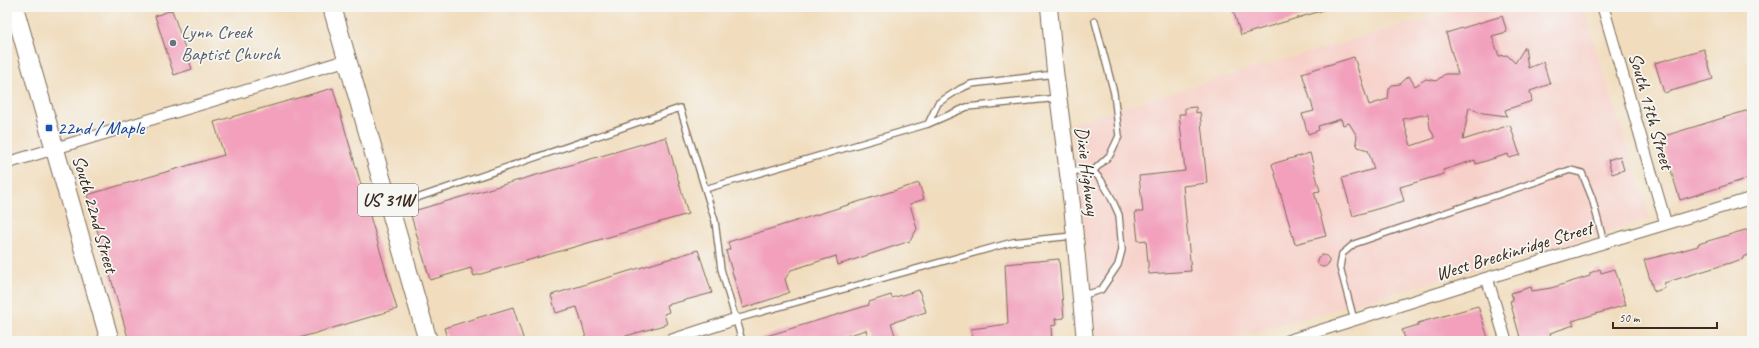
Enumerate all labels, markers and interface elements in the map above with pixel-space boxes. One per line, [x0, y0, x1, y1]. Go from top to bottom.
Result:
place label: Lynn Creek Baptist Church [181, 20, 282, 66]
marker: Lynn Creek Baptist Church [168, 38, 178, 48]
street label: South 17th Street [1623, 50, 1680, 174]
place label: 22nd / Maple [57, 116, 146, 140]
marker: 22nd / Maple [44, 123, 54, 133]
street label: Dixie Highway [1070, 125, 1105, 218]
street label: South 22nd Street [67, 153, 124, 277]
road number: US 31W [358, 184, 418, 216]
street label: West Breckinridge Street [1433, 215, 1598, 286]
scale bar [1613, 304, 1717, 330]
text: 50 m [1619, 310, 1641, 326]

